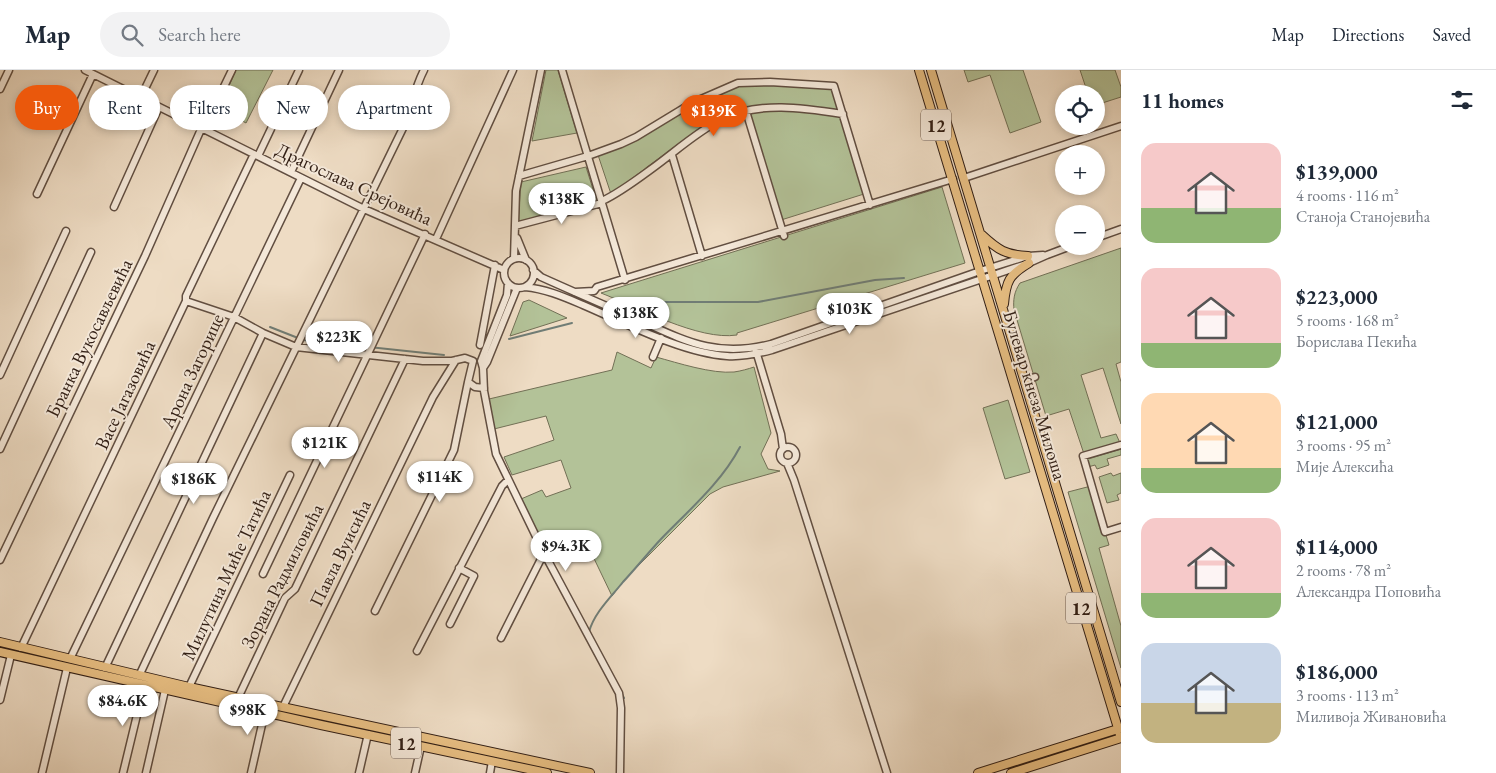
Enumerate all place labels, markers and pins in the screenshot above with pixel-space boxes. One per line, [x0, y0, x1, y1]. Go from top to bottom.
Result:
pin: $139K [679, 94, 749, 137]
pin: $138K [527, 182, 597, 225]
pin: $103K [815, 292, 885, 335]
pin: $138K [601, 296, 671, 339]
pin: $223K [304, 320, 374, 363]
pin: $121K [290, 426, 360, 469]
pin: $114K [405, 460, 475, 503]
pin: $186K [159, 462, 229, 505]
pin: $94.3K [525, 530, 607, 572]
pin: $84.6K [82, 684, 164, 727]
pin: $98K [218, 694, 278, 736]

